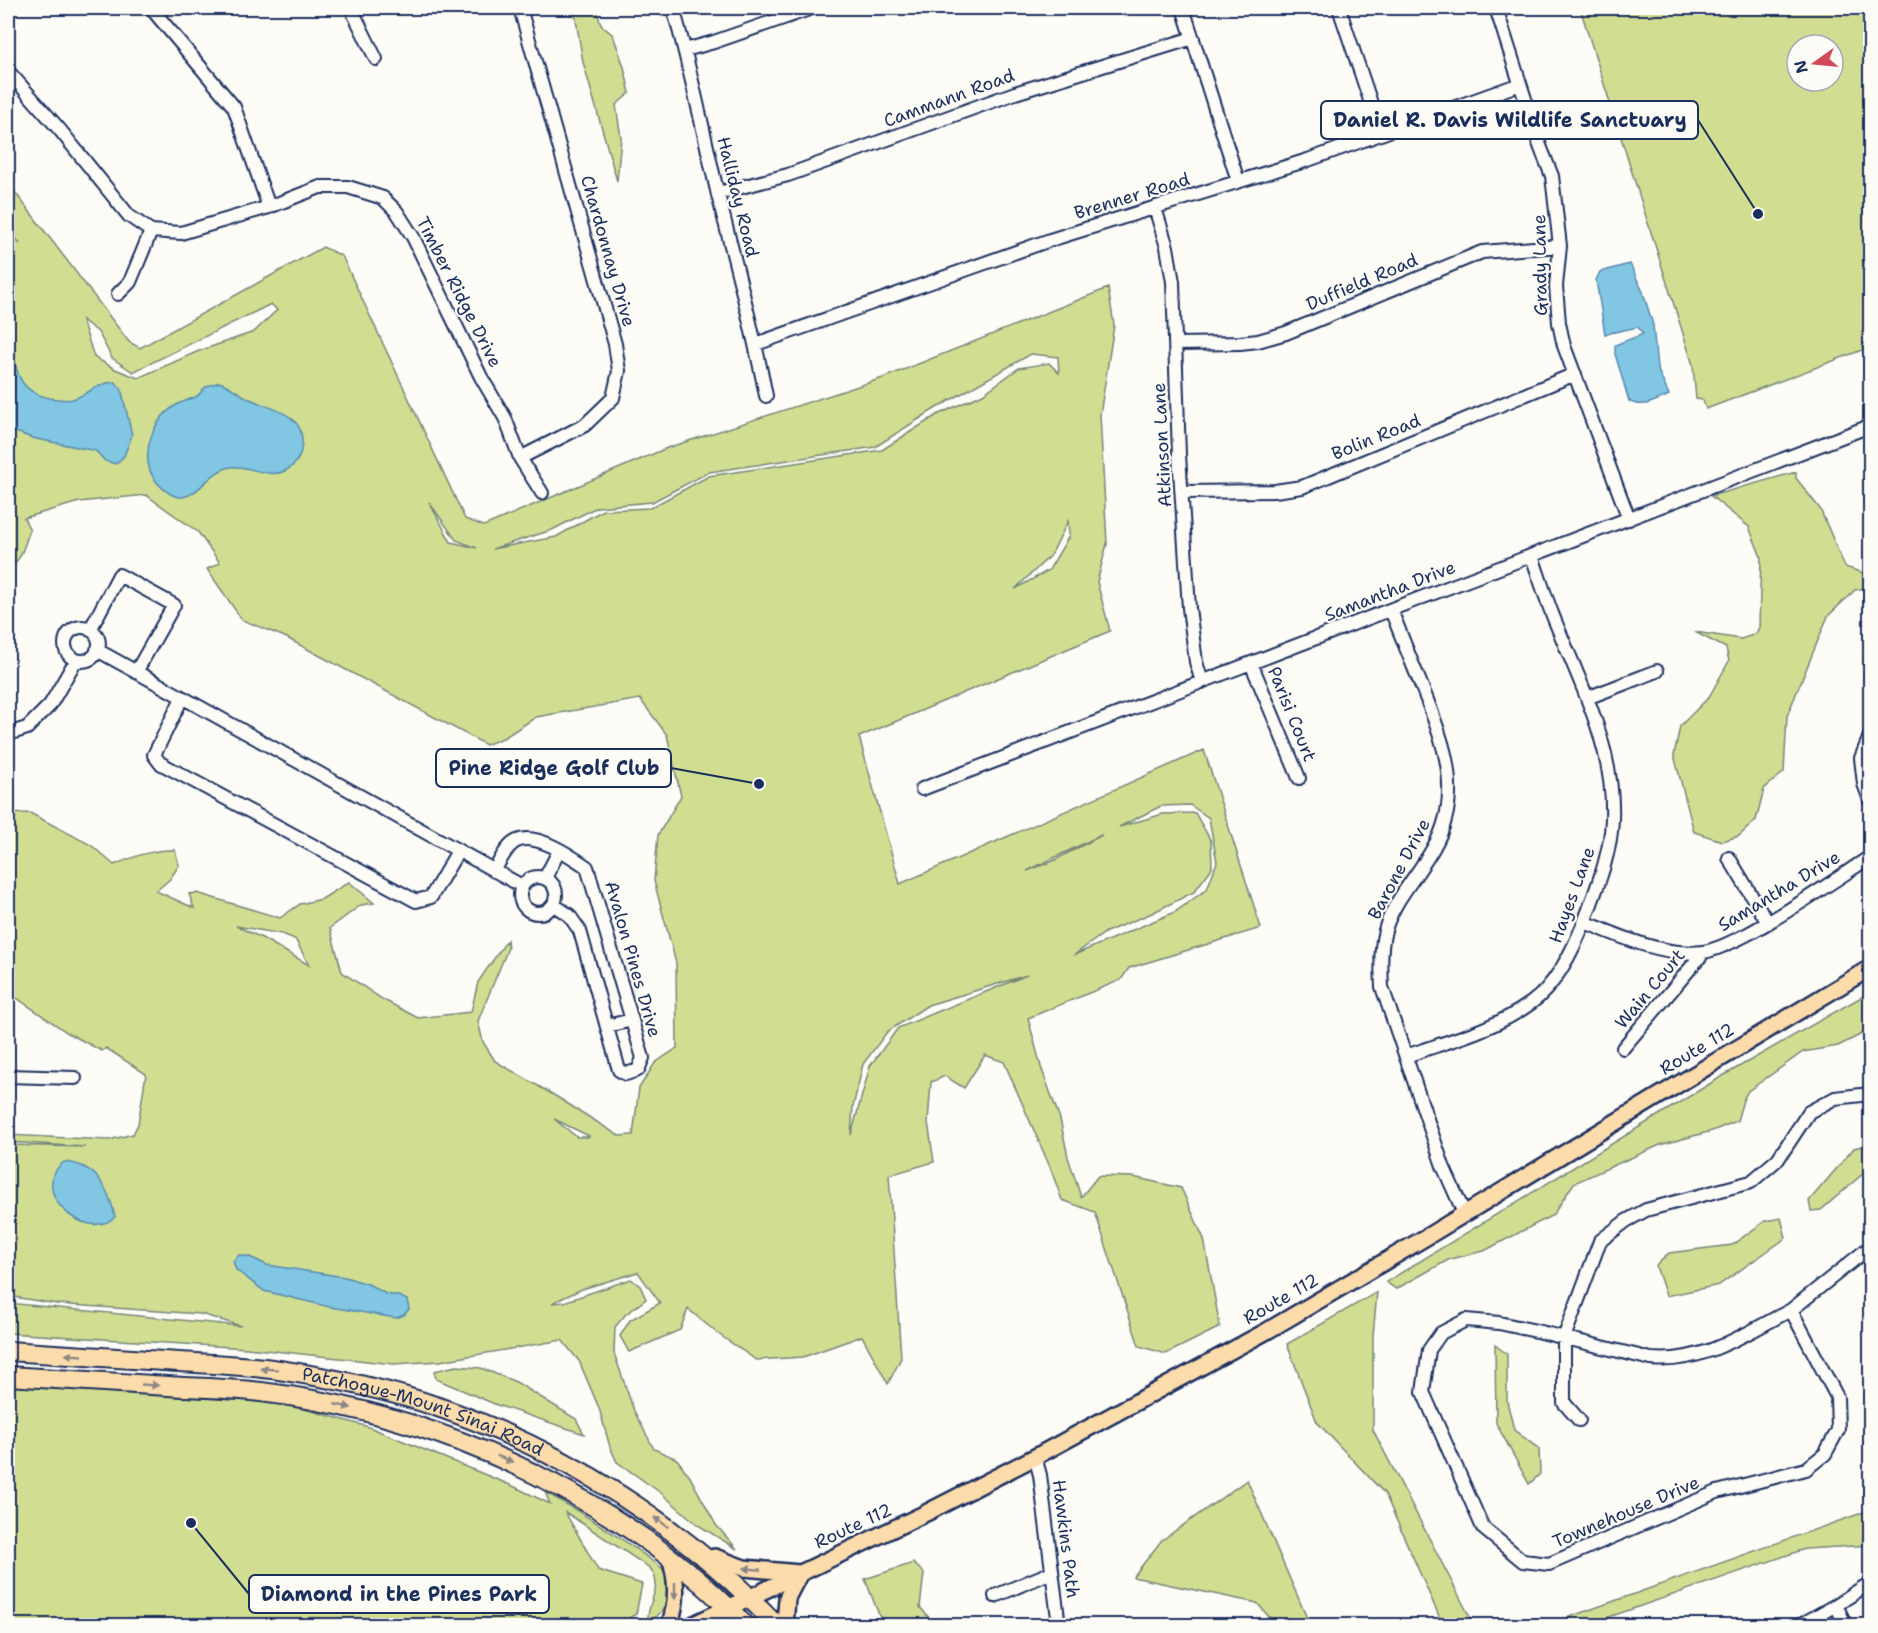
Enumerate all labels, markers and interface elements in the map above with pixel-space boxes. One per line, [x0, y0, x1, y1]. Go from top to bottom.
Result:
north arrow [1785, 33, 1845, 93]
text: N [1789, 58, 1813, 76]
street label: Cammann Road [880, 63, 1018, 133]
callout: Daniel R. Davis Wildlife Sanctuary [1321, 101, 1698, 139]
text: Daniel R. Davis Wildlife Sanctuary [1333, 107, 1687, 133]
street label: Halliday Road [711, 134, 765, 260]
street label: Brenner Road [1071, 167, 1193, 225]
street label: Chardonnay Drive [575, 173, 641, 329]
street label: Timber Ridge Drive [411, 213, 507, 371]
street label: Grady Lane [1527, 214, 1553, 316]
street label: Duffield Road [1303, 248, 1421, 316]
street label: Atkinson Lane [1147, 382, 1177, 508]
street label: Bolin Road [1328, 408, 1424, 466]
street label: Samantha Drive [1321, 555, 1459, 627]
street label: Parisi Court [1262, 663, 1322, 765]
callout: Pine Ridge Golf Club [436, 749, 671, 787]
text: Pine Ridge Golf Club [448, 755, 660, 781]
street label: Barone Drive [1362, 814, 1436, 924]
street label: Hayes Lane [1543, 843, 1601, 947]
street label: Samantha Drive [1713, 845, 1845, 937]
street label: Avalon Pines Drive [599, 878, 667, 1040]
street label: Wain Court [1610, 944, 1691, 1034]
street label: Route 112 [1655, 1017, 1739, 1081]
street label: Route 112 [1239, 1268, 1323, 1330]
one-way arrow [65, 1351, 84, 1360]
street label: Patchogue-Mount Sinai Road [300, 1362, 548, 1462]
one-way arrow [259, 1364, 278, 1374]
one-way arrow [140, 1380, 159, 1389]
one-way arrow [334, 1402, 353, 1411]
one-way arrow [496, 1454, 514, 1464]
street label: Townehouse Drive [1549, 1470, 1703, 1554]
street label: Hawkins Path [1047, 1478, 1085, 1600]
street label: Route 112 [810, 1498, 896, 1554]
one-way arrow [654, 1516, 670, 1528]
one-way arrow [743, 1564, 762, 1574]
callout: Diamond in the Pines Park [249, 1575, 549, 1613]
text: Diamond in the Pines Park [261, 1581, 537, 1607]
one-way arrow [671, 1581, 680, 1600]

